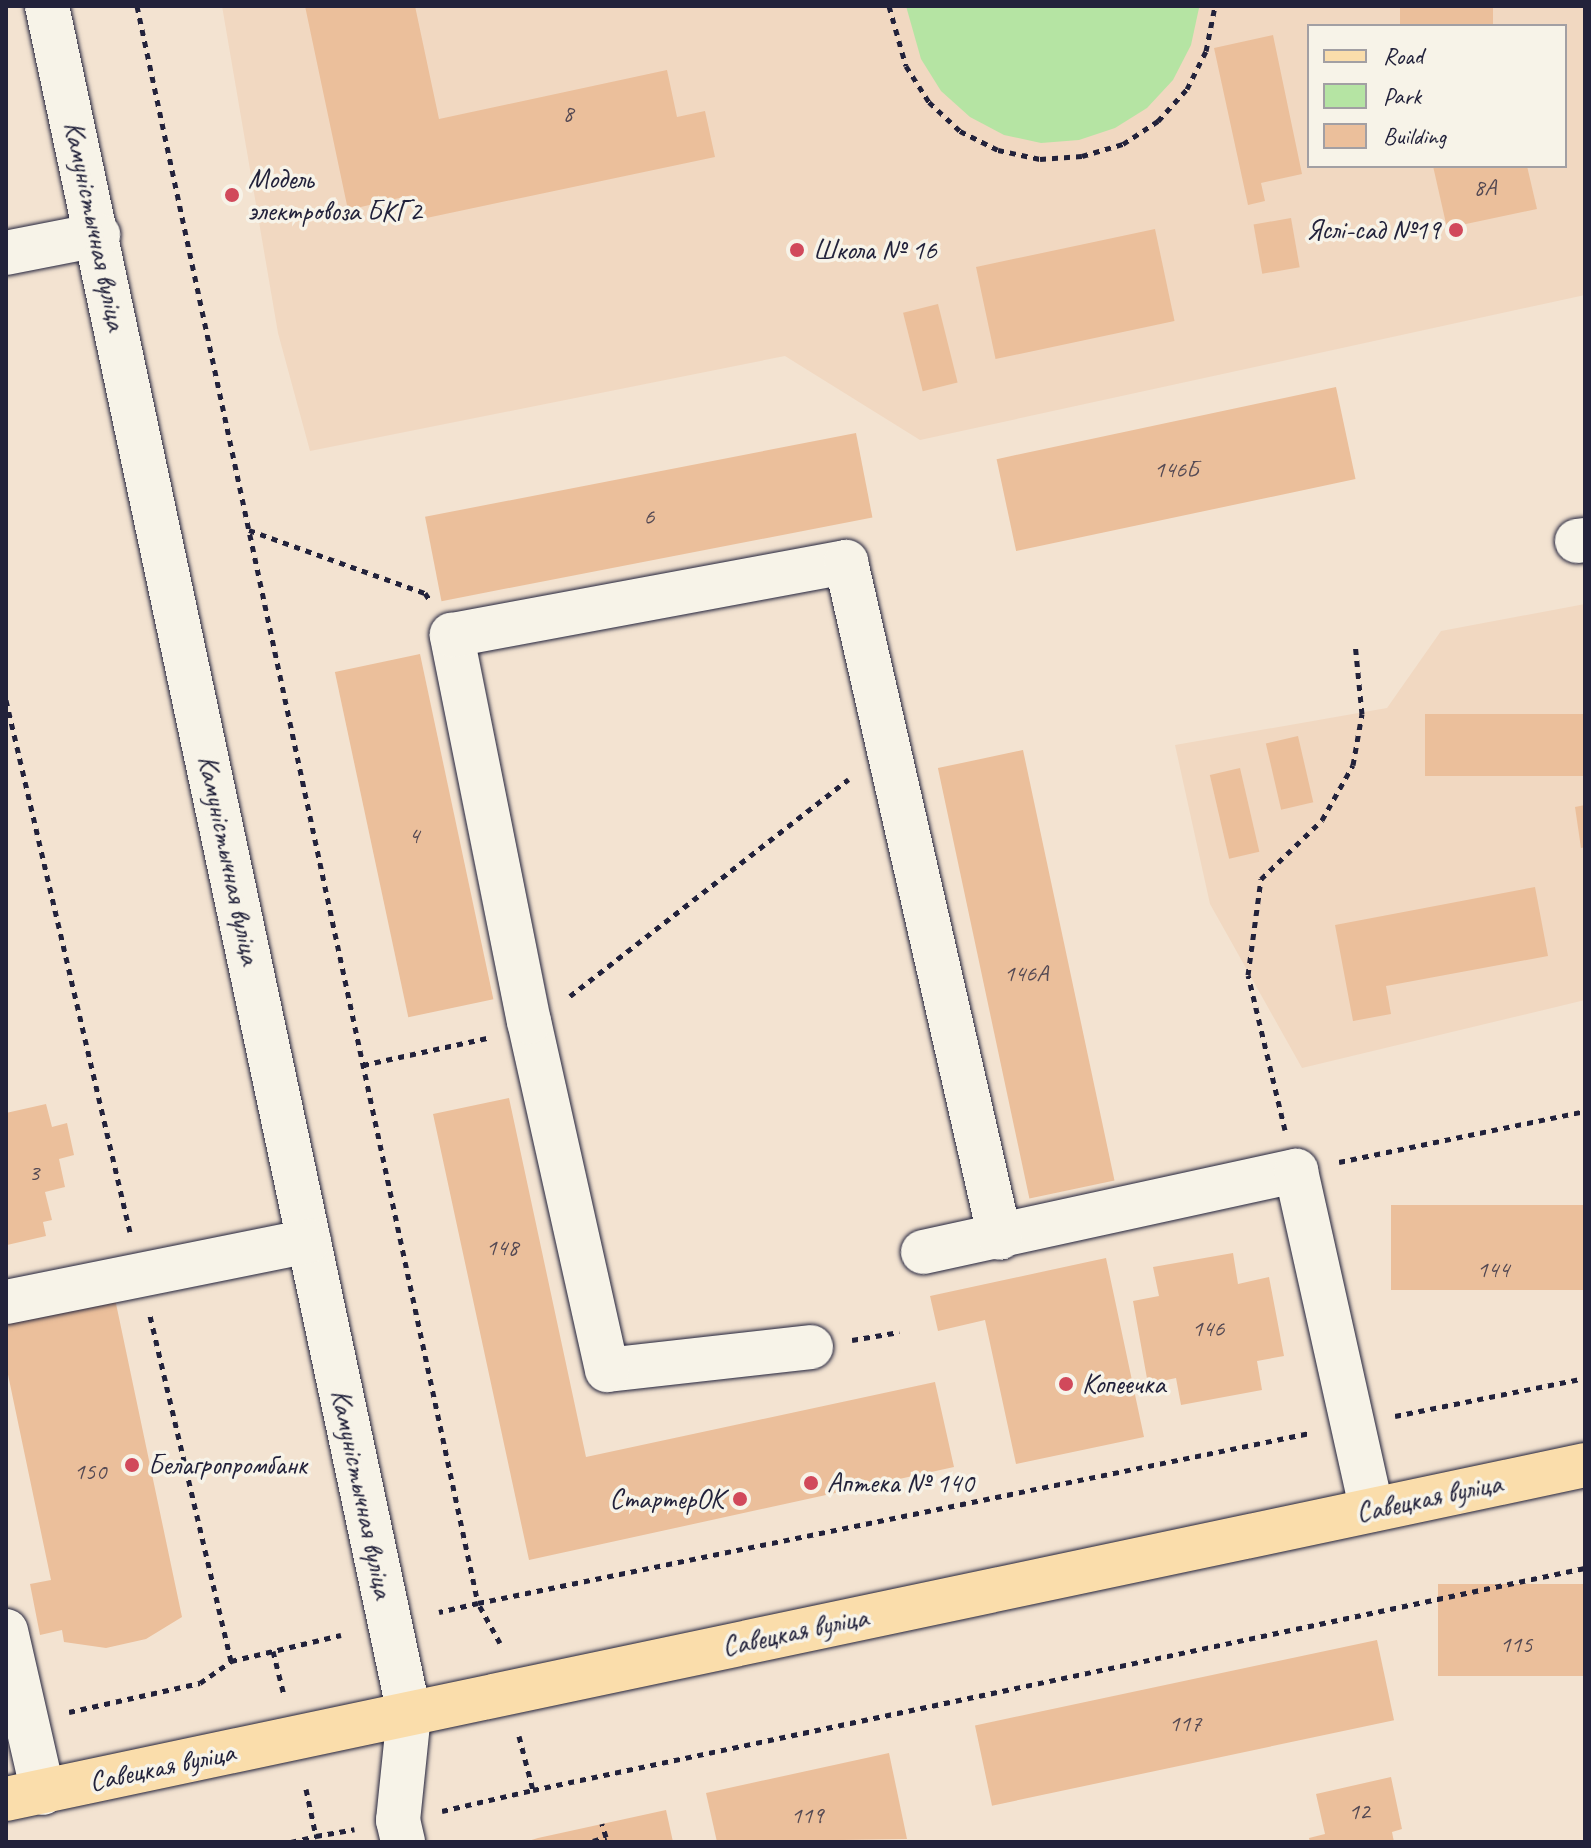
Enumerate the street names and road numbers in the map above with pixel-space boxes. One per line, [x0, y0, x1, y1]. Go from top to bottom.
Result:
street label: Камуністычная вуліца [57, 119, 133, 333]
street label: Камуністычная вуліца [191, 753, 267, 967]
street label: Камуністычная вуліца [324, 1387, 400, 1601]
street label: Савецкая вуліца [1353, 1466, 1505, 1530]
street label: Савецкая вуліца [719, 1600, 871, 1664]
street label: Савецкая вуліца [86, 1735, 238, 1799]

